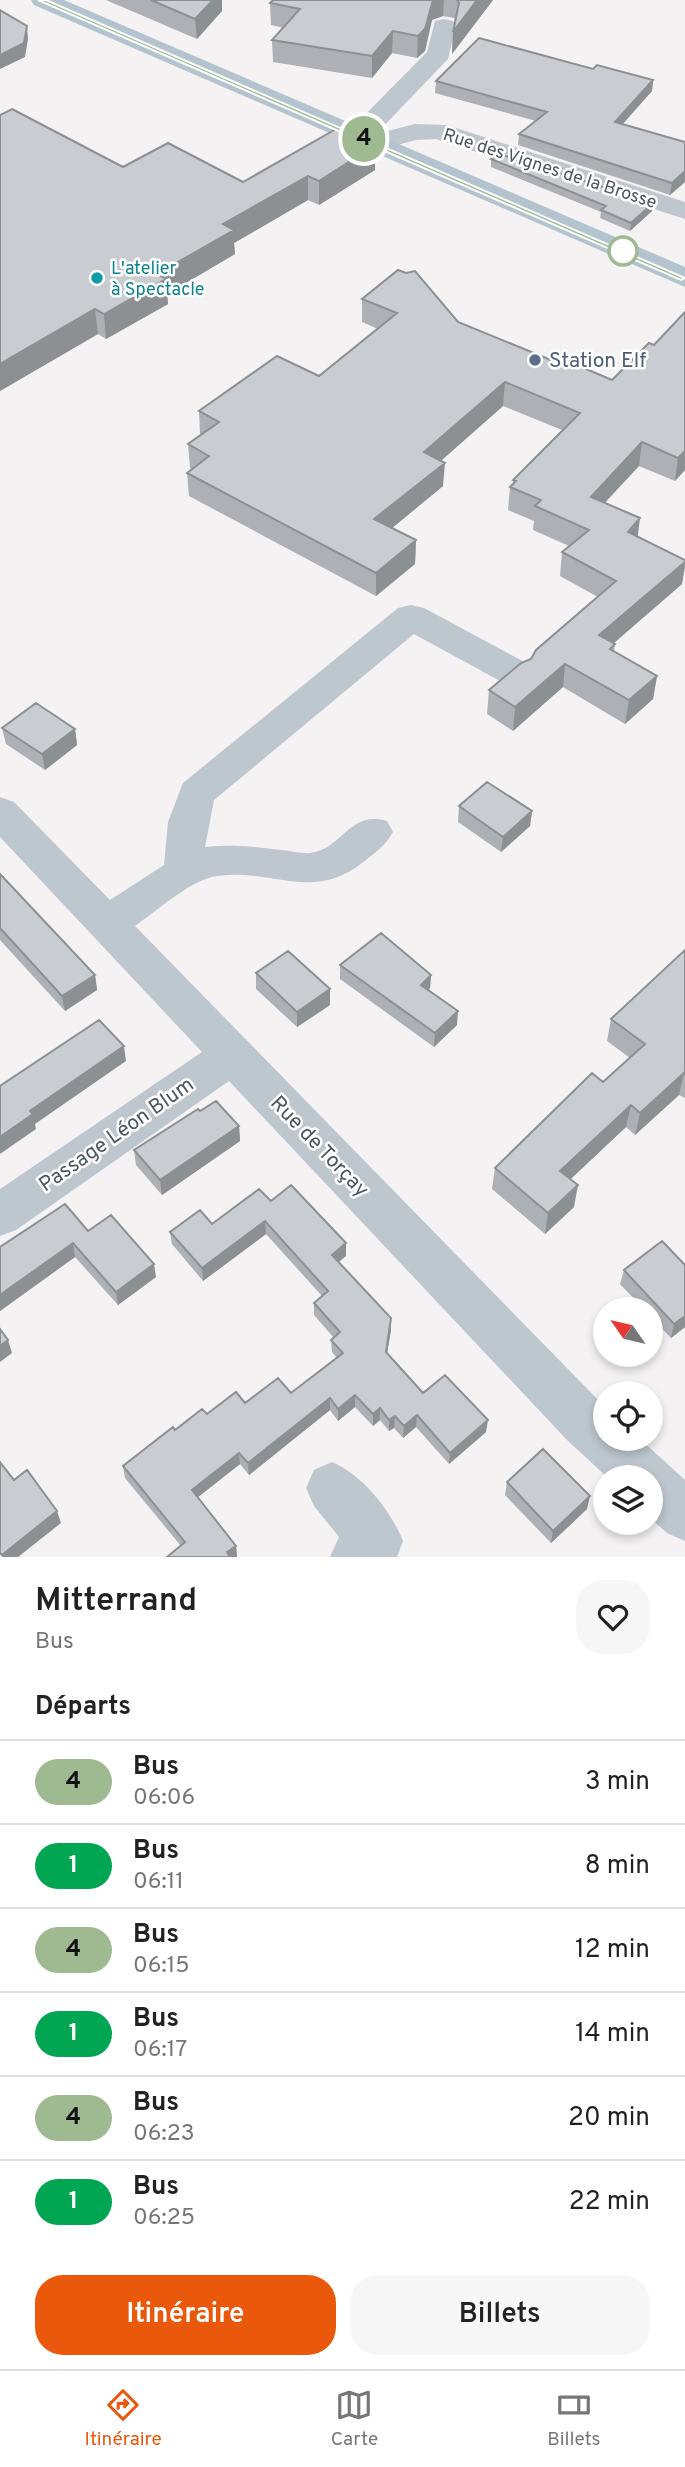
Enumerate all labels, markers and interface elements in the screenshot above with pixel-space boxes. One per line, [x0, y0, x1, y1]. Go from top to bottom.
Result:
line badge: 4 [341, 116, 387, 162]
text: 4 [356, 124, 372, 154]
street label: Rue des Vignes de la Brosse [440, 124, 659, 215]
unlabelled marker [608, 236, 638, 266]
place label: L'atelier à Spectacle [111, 258, 205, 302]
marker: L'atelier à Spectacle [89, 270, 105, 286]
place label: Station Elf [549, 348, 646, 375]
marker: Station Elf [527, 352, 543, 368]
street label: Passage Léon Blum [34, 1072, 200, 1199]
street label: Rue de Torçay [264, 1091, 374, 1203]
north arrow [593, 1297, 663, 1367]
map controls [593, 1297, 663, 1535]
button: locate [593, 1381, 663, 1451]
button: layers [593, 1465, 663, 1535]
button: heart [576, 1580, 650, 1654]
text: Mitterrand [35, 1581, 197, 1623]
text: Bus [35, 1628, 74, 1657]
text: Départs [35, 1691, 131, 1724]
text: Bus [133, 1751, 179, 1784]
text: 3 min [585, 1766, 650, 1799]
text: 4 [66, 1767, 81, 1797]
text: 06:06 [133, 1784, 195, 1813]
text: Bus [133, 1835, 179, 1868]
text: 8 min [585, 1850, 650, 1883]
text: 1 [69, 1851, 78, 1881]
text: 06:11 [133, 1868, 184, 1897]
text: Bus [133, 1919, 179, 1952]
text: 12 min [575, 1934, 650, 1967]
text: 4 [66, 1935, 81, 1965]
text: 06:15 [133, 1952, 190, 1981]
text: Bus [133, 2003, 179, 2036]
text: 14 min [575, 2018, 650, 2051]
text: 1 [69, 2019, 78, 2049]
text: 06:17 [133, 2036, 187, 2065]
text: Bus [133, 2087, 179, 2120]
text: 20 min [568, 2102, 650, 2135]
text: 4 [66, 2103, 81, 2133]
text: 06:23 [133, 2120, 195, 2149]
text: Bus [133, 2171, 179, 2204]
text: 22 min [569, 2186, 650, 2219]
text: 1 [69, 2187, 78, 2217]
text: 06:25 [133, 2204, 195, 2233]
button: Itinéraire [35, 2275, 336, 2355]
button: Billets [350, 2275, 650, 2355]
tab: Itinéraire [85, 2386, 162, 2452]
tab: Carte [331, 2386, 378, 2452]
tab: Billets [547, 2386, 600, 2452]

